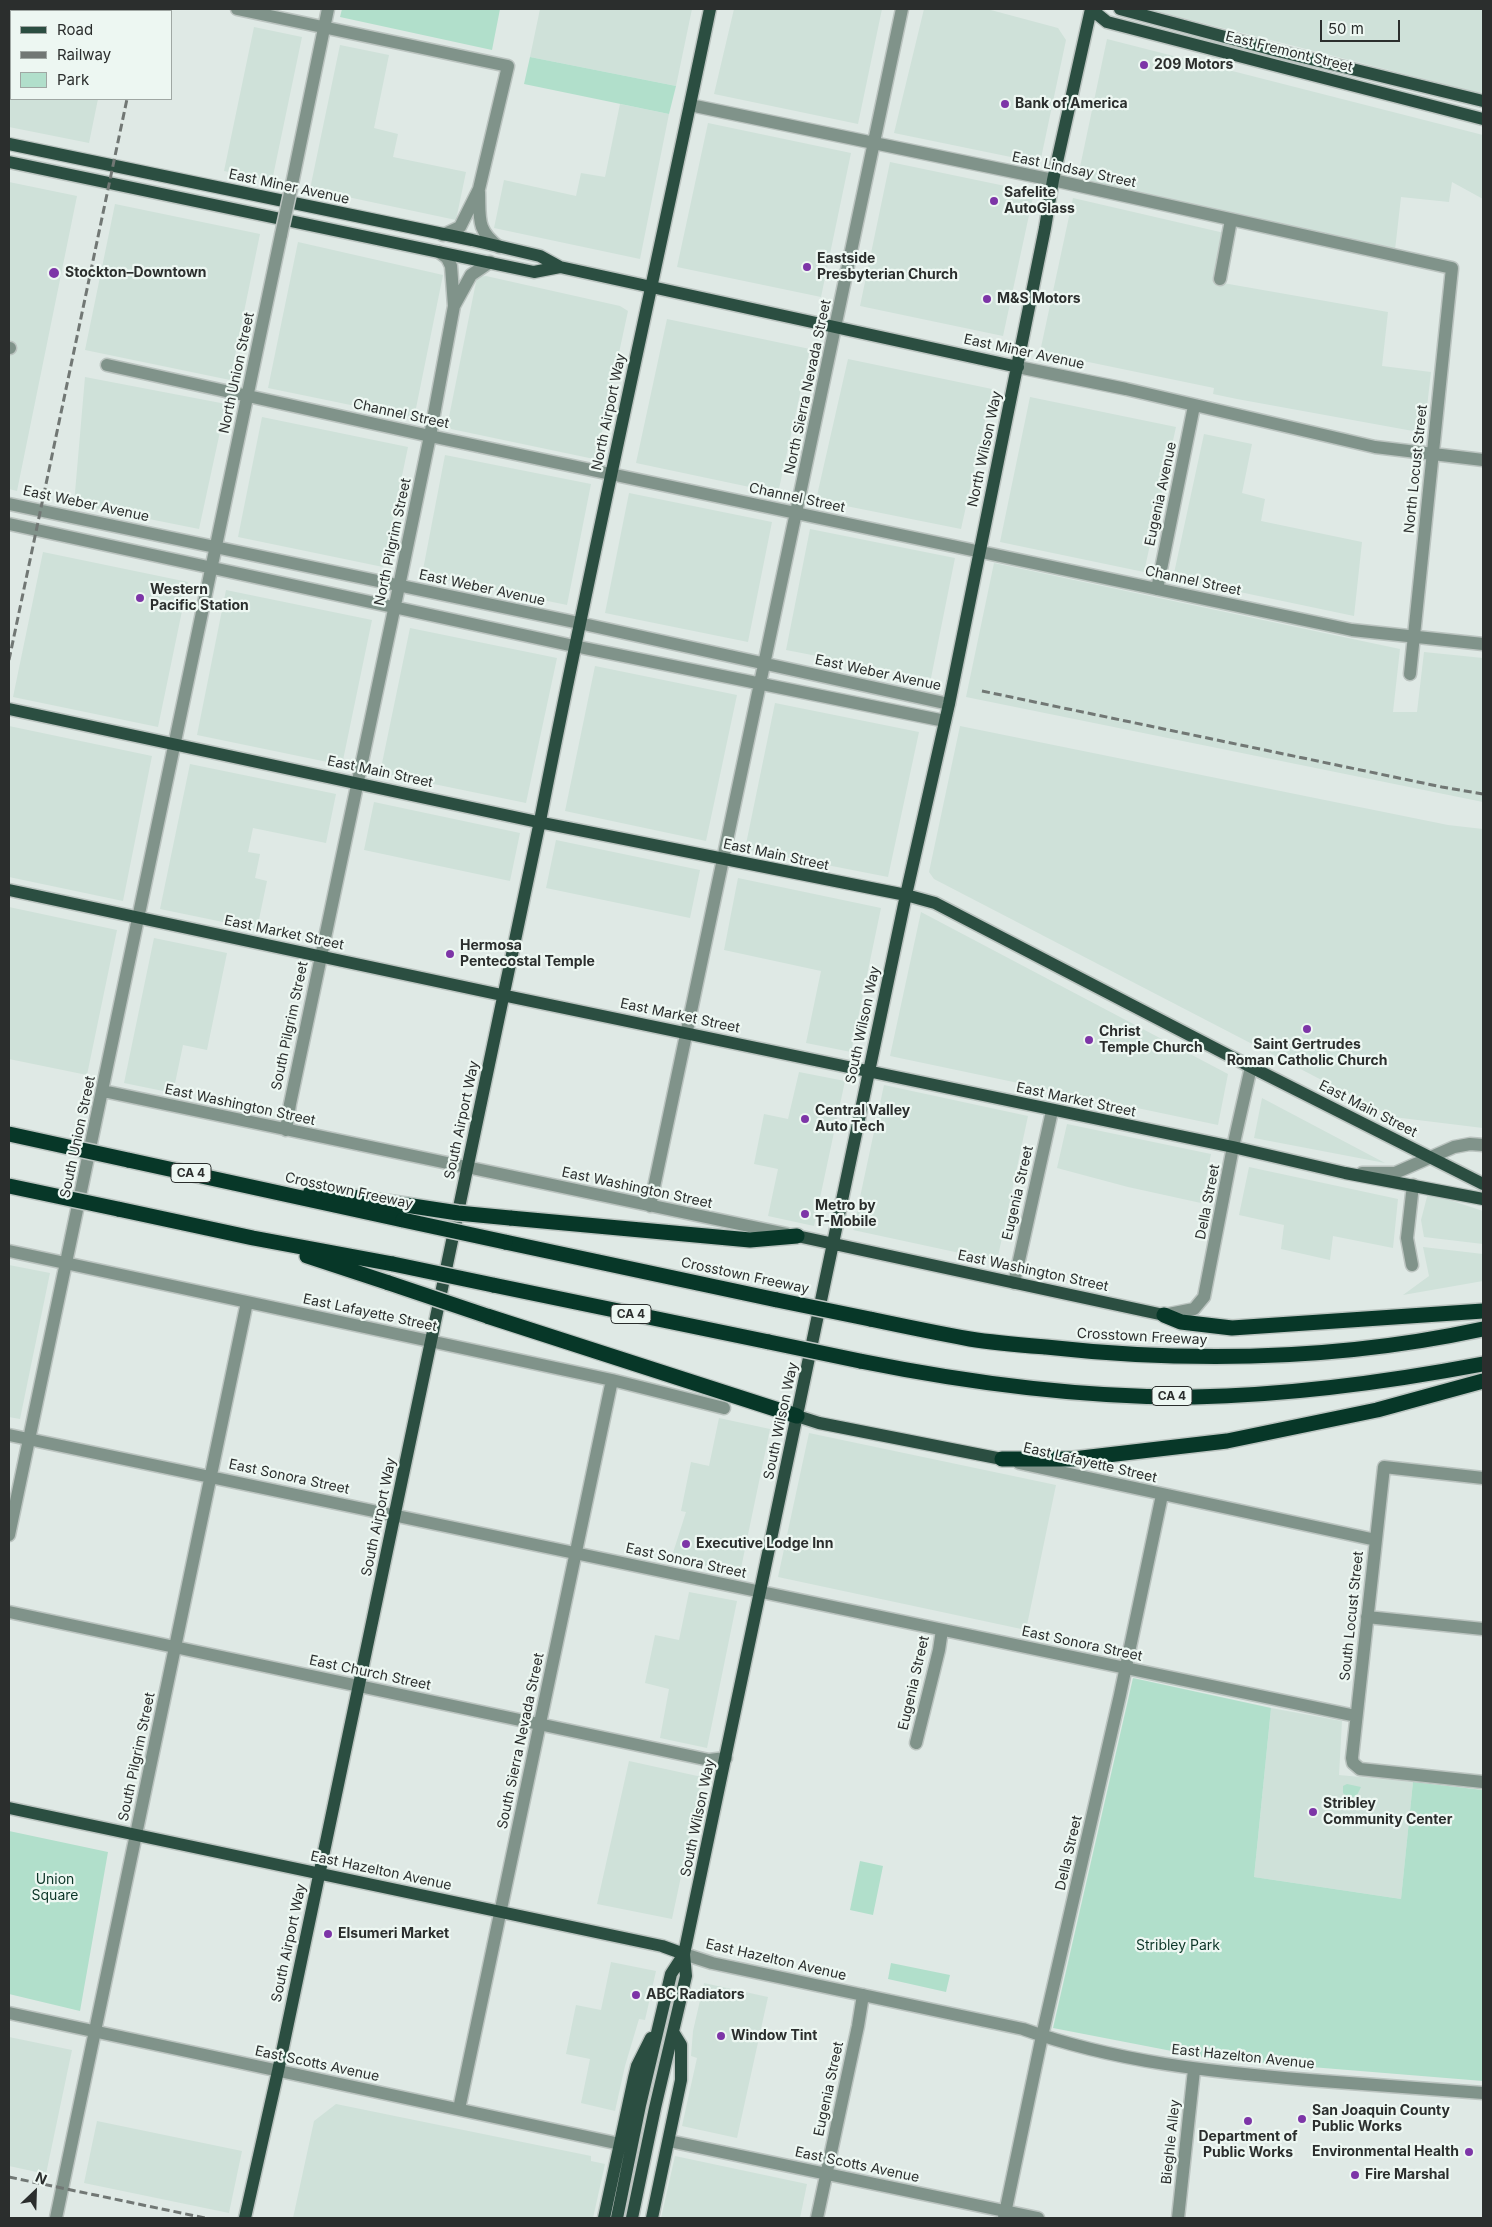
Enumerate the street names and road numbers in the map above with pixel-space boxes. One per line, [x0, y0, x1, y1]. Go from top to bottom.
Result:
street label: East Fremont Street [1224, 28, 1354, 76]
street label: East Lindsay Street [1010, 149, 1138, 191]
street label: East Miner Avenue [227, 166, 351, 208]
street label: North Sierra Nevada Street [781, 298, 835, 476]
street label: North Union Street [216, 311, 258, 435]
street label: East Miner Avenue [962, 331, 1086, 373]
street label: North Airport Way [588, 352, 630, 472]
street label: North Wilson Way [964, 389, 1006, 509]
street label: Channel Street [351, 396, 451, 432]
street label: North Locust Street [1401, 404, 1431, 534]
street label: Eugenia Avenue [1142, 440, 1180, 548]
street label: North Pilgrim Street [371, 477, 415, 607]
street label: Channel Street [747, 480, 847, 516]
street label: East Weber Avenue [21, 482, 151, 526]
street label: Channel Street [1143, 563, 1243, 599]
street label: East Weber Avenue [417, 566, 547, 610]
street label: East Weber Avenue [813, 651, 943, 695]
street label: East Main Street [326, 753, 434, 791]
street label: East Main Street [722, 836, 830, 874]
street label: East Market Street [223, 912, 345, 954]
street label: South Pilgrim Street [268, 960, 312, 1092]
street label: South Wilson Way [842, 965, 884, 1085]
street label: East Market Street [619, 995, 741, 1037]
street label: South Airport Way [441, 1059, 483, 1181]
street label: South Union Street [57, 1074, 99, 1200]
street label: East Main Street [1316, 1077, 1420, 1141]
street label: East Market Street [1015, 1079, 1137, 1121]
street label: East Washington Street [163, 1081, 317, 1129]
street label: Eugenia Street [999, 1144, 1037, 1242]
street label: Della Street [1192, 1163, 1224, 1241]
road number: CA 4 [171, 1164, 211, 1182]
street label: East Washington Street [560, 1164, 714, 1212]
street label: Crosstown Freeway [283, 1169, 415, 1213]
street label: East Washington Street [956, 1247, 1110, 1295]
street label: Crosstown Freeway [679, 1254, 811, 1298]
street label: East Lafayette Street [301, 1291, 439, 1335]
road number: CA 4 [611, 1305, 651, 1324]
street label: Crosstown Freeway [1076, 1325, 1208, 1349]
street label: South Wilson Way [760, 1361, 802, 1481]
road number: CA 4 [1152, 1386, 1192, 1405]
street label: East Lafayette Street [1022, 1439, 1158, 1487]
street label: East Sonora Street [227, 1456, 351, 1498]
street label: South Airport Way [358, 1456, 400, 1578]
street label: East Sonora Street [624, 1540, 748, 1582]
street label: South Locust Street [1337, 1550, 1367, 1682]
street label: East Sonora Street [1020, 1623, 1144, 1665]
street label: Eugenia Street [895, 1634, 933, 1732]
street label: South Sierra Nevada Street [494, 1651, 548, 1831]
street label: East Church Street [308, 1652, 432, 1694]
street label: South Pilgrim Street [115, 1691, 159, 1823]
street label: South Wilson Way [677, 1758, 719, 1878]
street label: Della Street [1052, 1814, 1086, 1892]
street label: East Hazelton Avenue [309, 1848, 453, 1894]
street label: South Airport Way [268, 1882, 310, 2004]
street label: East Hazelton Avenue [704, 1936, 848, 1984]
street label: Eugenia Street [811, 2040, 847, 2138]
street label: East Hazelton Avenue [1171, 2041, 1315, 2073]
street label: East Scotts Avenue [253, 2043, 381, 2085]
street label: Bieghle Alley [1158, 2099, 1184, 2185]
street label: East Scotts Avenue [793, 2144, 921, 2186]

